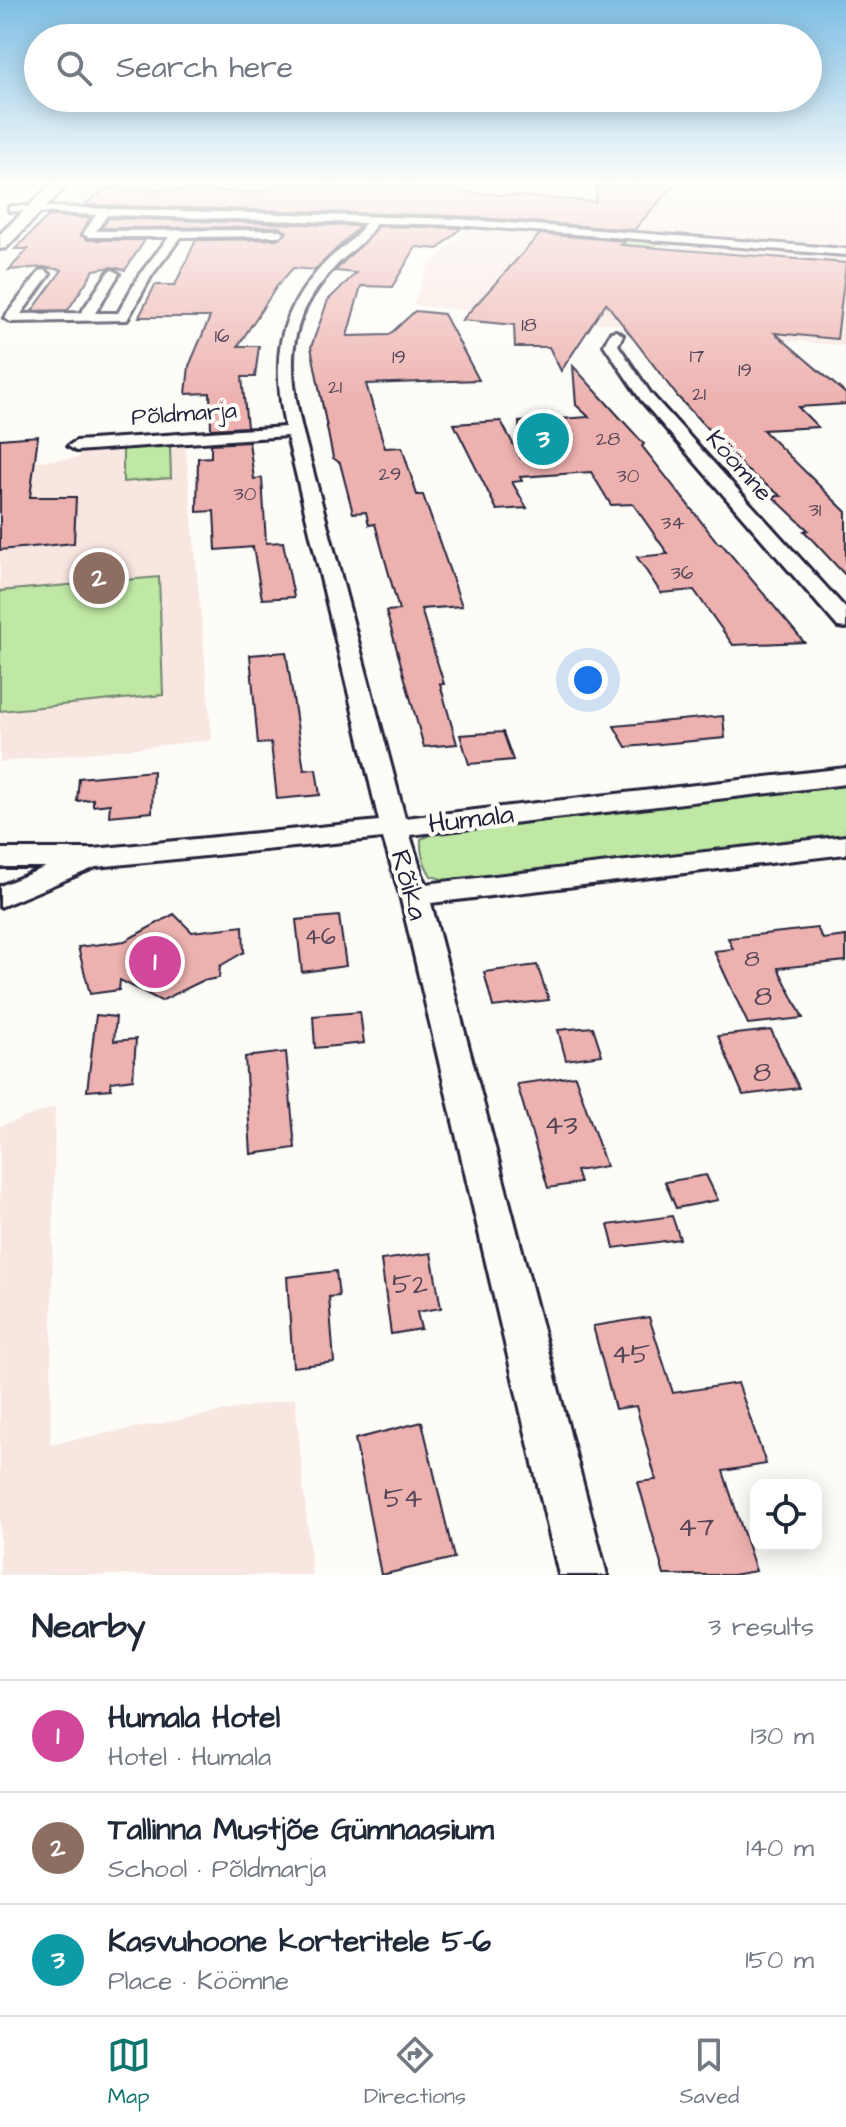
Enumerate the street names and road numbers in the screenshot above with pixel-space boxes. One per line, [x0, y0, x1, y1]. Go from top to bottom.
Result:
street label: Põldmarja [130, 393, 238, 435]
street label: Köömne [698, 423, 780, 509]
street label: Humala [426, 794, 516, 844]
street label: Rõika [380, 845, 438, 925]

